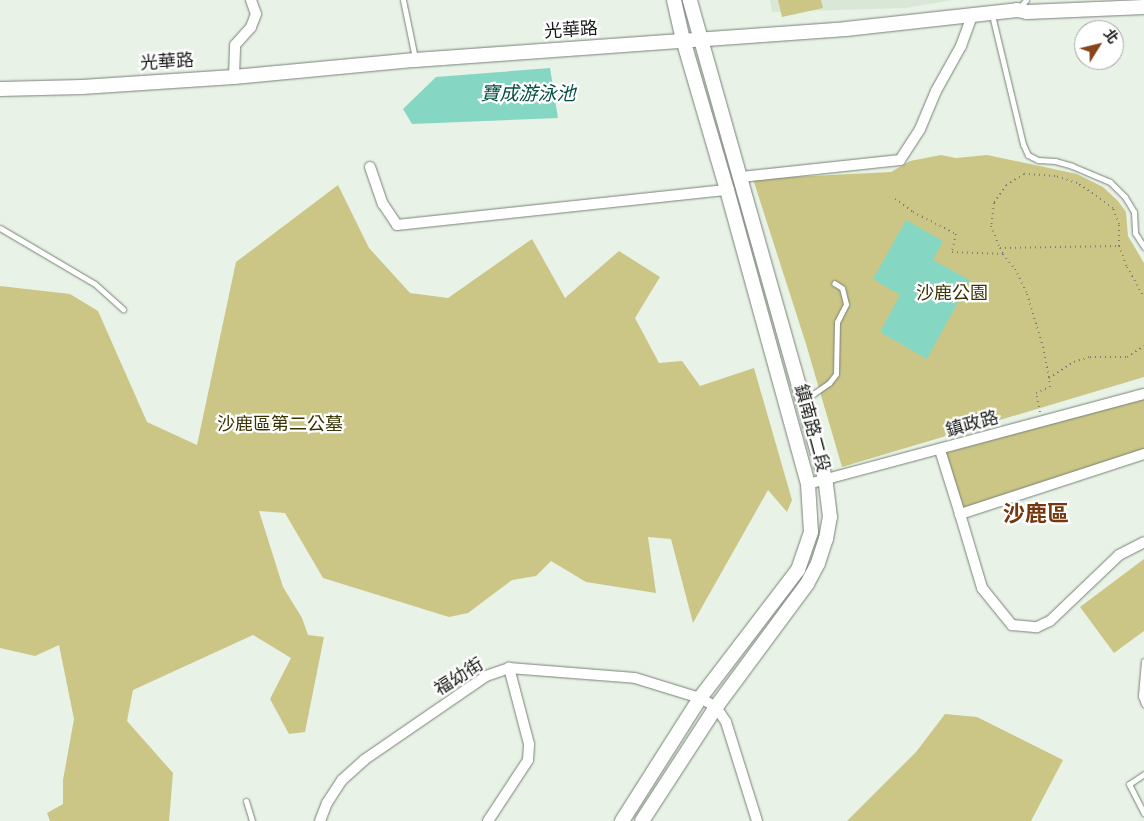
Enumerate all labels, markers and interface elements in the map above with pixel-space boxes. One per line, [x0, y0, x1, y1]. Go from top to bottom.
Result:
street label: 光華路 [543, 17, 599, 43]
north arrow [1074, 20, 1124, 70]
text: 北 [1100, 26, 1122, 47]
street label: 光華路 [139, 49, 195, 75]
water label: 寶成游泳池 [481, 83, 575, 105]
park label: 沙鹿公園 [916, 282, 988, 304]
street label: 鎮南路二段 [790, 382, 834, 474]
street label: 鎮政路 [943, 407, 1001, 441]
park label: 沙鹿區第二公墓 [217, 413, 343, 435]
district label: 沙鹿區 [1003, 501, 1069, 527]
street label: 福幼街 [430, 654, 488, 700]

